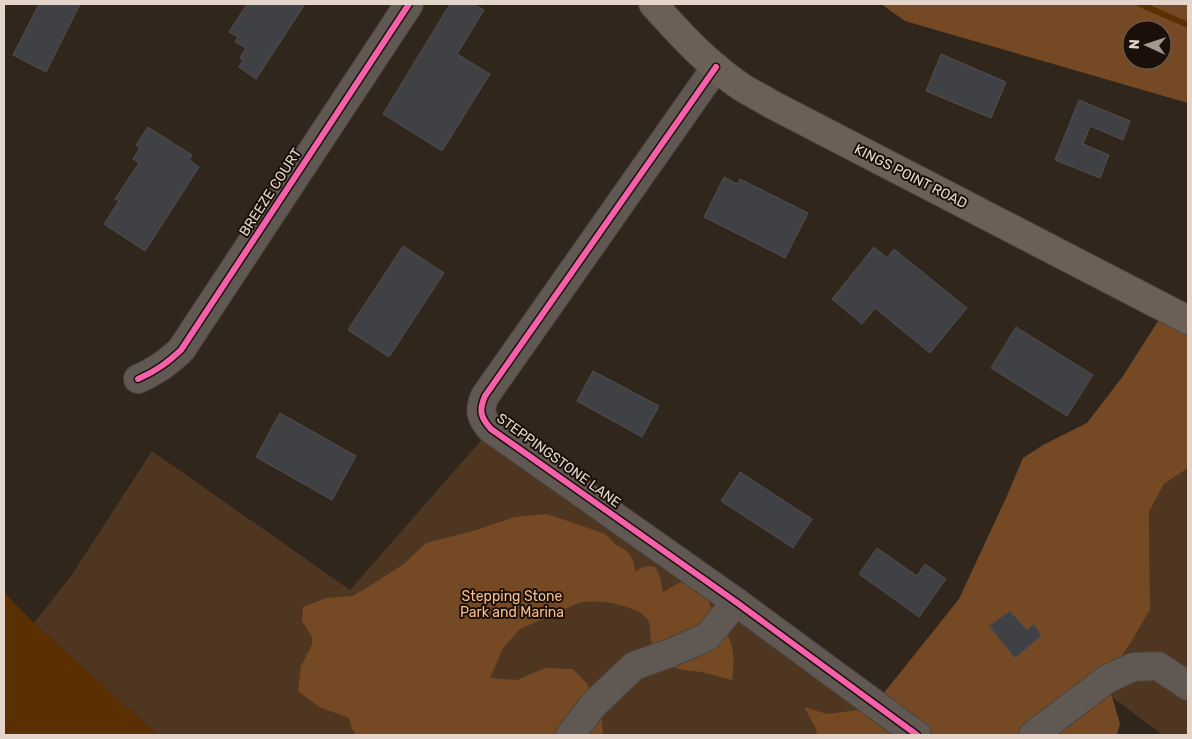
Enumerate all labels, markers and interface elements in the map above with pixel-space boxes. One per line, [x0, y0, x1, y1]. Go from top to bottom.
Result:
north arrow [1122, 20, 1172, 70]
text: N [1126, 39, 1143, 50]
street label: KINGS POINT ROAD [852, 141, 970, 212]
street label: BREEZE COURT [236, 145, 305, 239]
street label: STEPPINGSTONE LANE [493, 410, 624, 511]
park label: Stepping Stone Park and Marina [460, 588, 564, 621]

